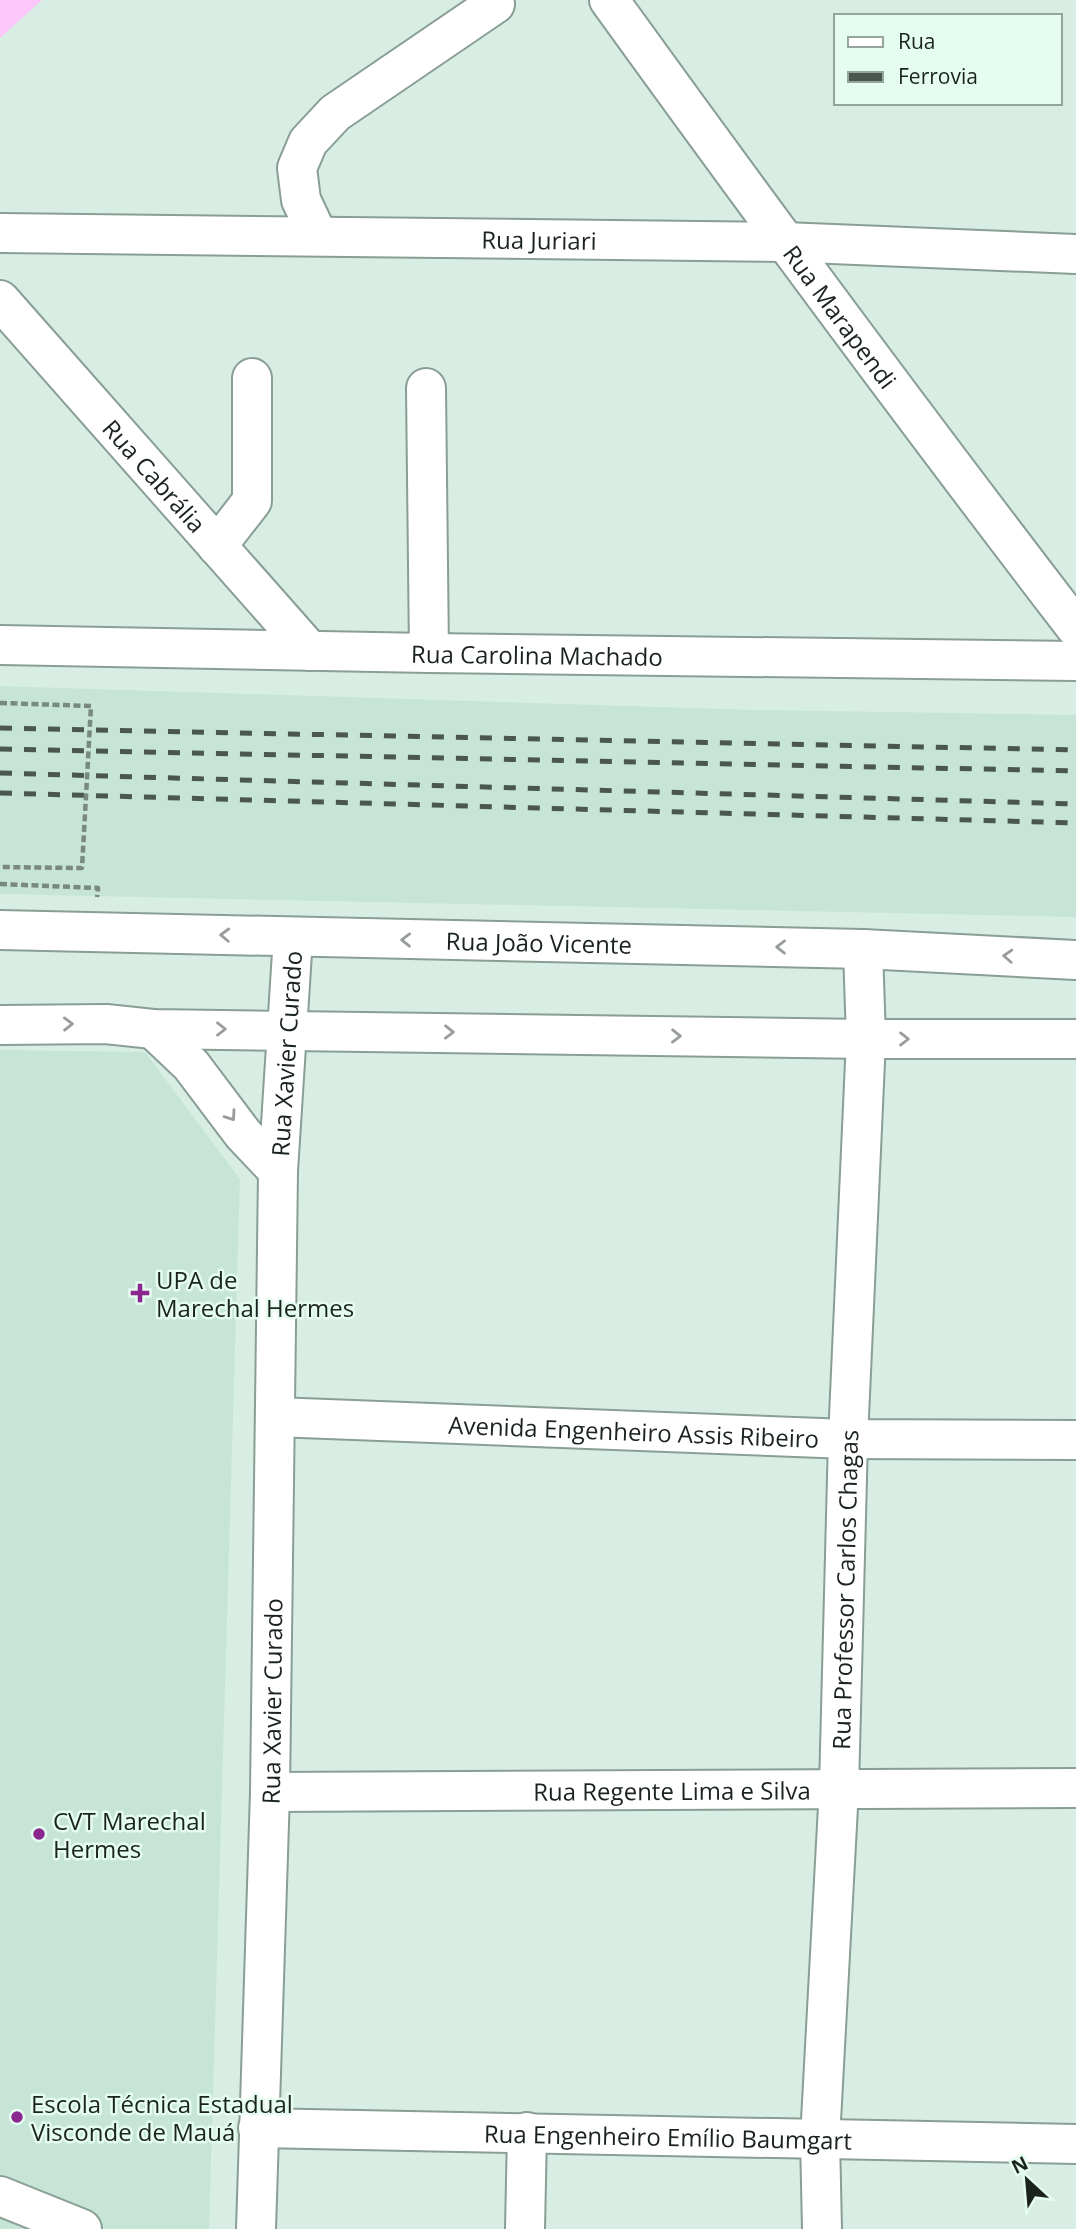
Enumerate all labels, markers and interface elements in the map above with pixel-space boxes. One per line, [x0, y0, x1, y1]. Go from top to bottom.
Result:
legend [834, 14, 1062, 105]
text: Rua [898, 27, 936, 55]
text: Ferrovia [898, 62, 978, 90]
street label: Rua Juriari [481, 222, 597, 256]
street label: Rua Marapendi [776, 238, 905, 395]
street label: Rua Cabrália [96, 412, 214, 539]
street label: Rua Carolina Machado [411, 636, 663, 672]
street label: Rua João Vicente [445, 923, 632, 960]
one-way arrow [219, 927, 230, 943]
one-way arrow [400, 932, 411, 947]
one-way arrow [775, 939, 785, 955]
one-way arrow [1002, 949, 1013, 964]
street label: Rua Xavier Curado [262, 950, 309, 1157]
one-way arrow [63, 1016, 74, 1032]
one-way arrow [216, 1021, 227, 1037]
one-way arrow [443, 1025, 454, 1040]
one-way arrow [671, 1028, 682, 1044]
one-way arrow [899, 1031, 909, 1047]
one-way arrow [223, 1108, 235, 1121]
place label: UPA de Marechal Hermes [156, 1263, 354, 1324]
marker: UPA de Marechal Hermes [130, 1283, 150, 1303]
street label: Avenida Engenheiro Assis Ribeiro [448, 1407, 820, 1454]
street label: Rua Professor Carlos Chagas [823, 1429, 865, 1750]
street label: Rua Xavier Curado [253, 1598, 289, 1805]
street label: Rua Regente Lima e Silva [533, 1773, 811, 1807]
place label: CVT Marechal Hermes [53, 1804, 206, 1865]
marker: CVT Marechal Hermes [31, 1826, 47, 1842]
place label: Escola Técnica Estadual Visconde de Mauá [31, 2087, 293, 2148]
marker: Escola Técnica Estadual Visconde de Mauá [9, 2109, 25, 2125]
street label: Rua Engenheiro Emílio Baumgart [484, 2116, 852, 2156]
north arrow [992, 2145, 1062, 2215]
text: N [1007, 2150, 1032, 2180]

